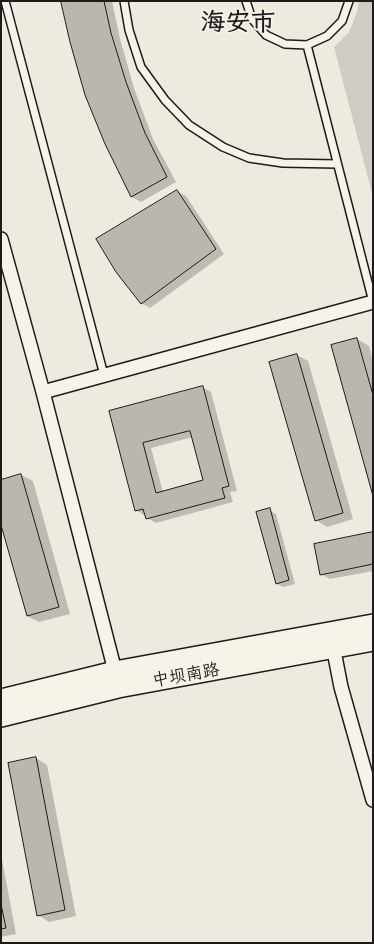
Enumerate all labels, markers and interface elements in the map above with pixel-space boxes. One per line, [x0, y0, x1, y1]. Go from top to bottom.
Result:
district label: 海安市 [201, 9, 275, 39]
street label: 中坝南路 [151, 660, 221, 692]

